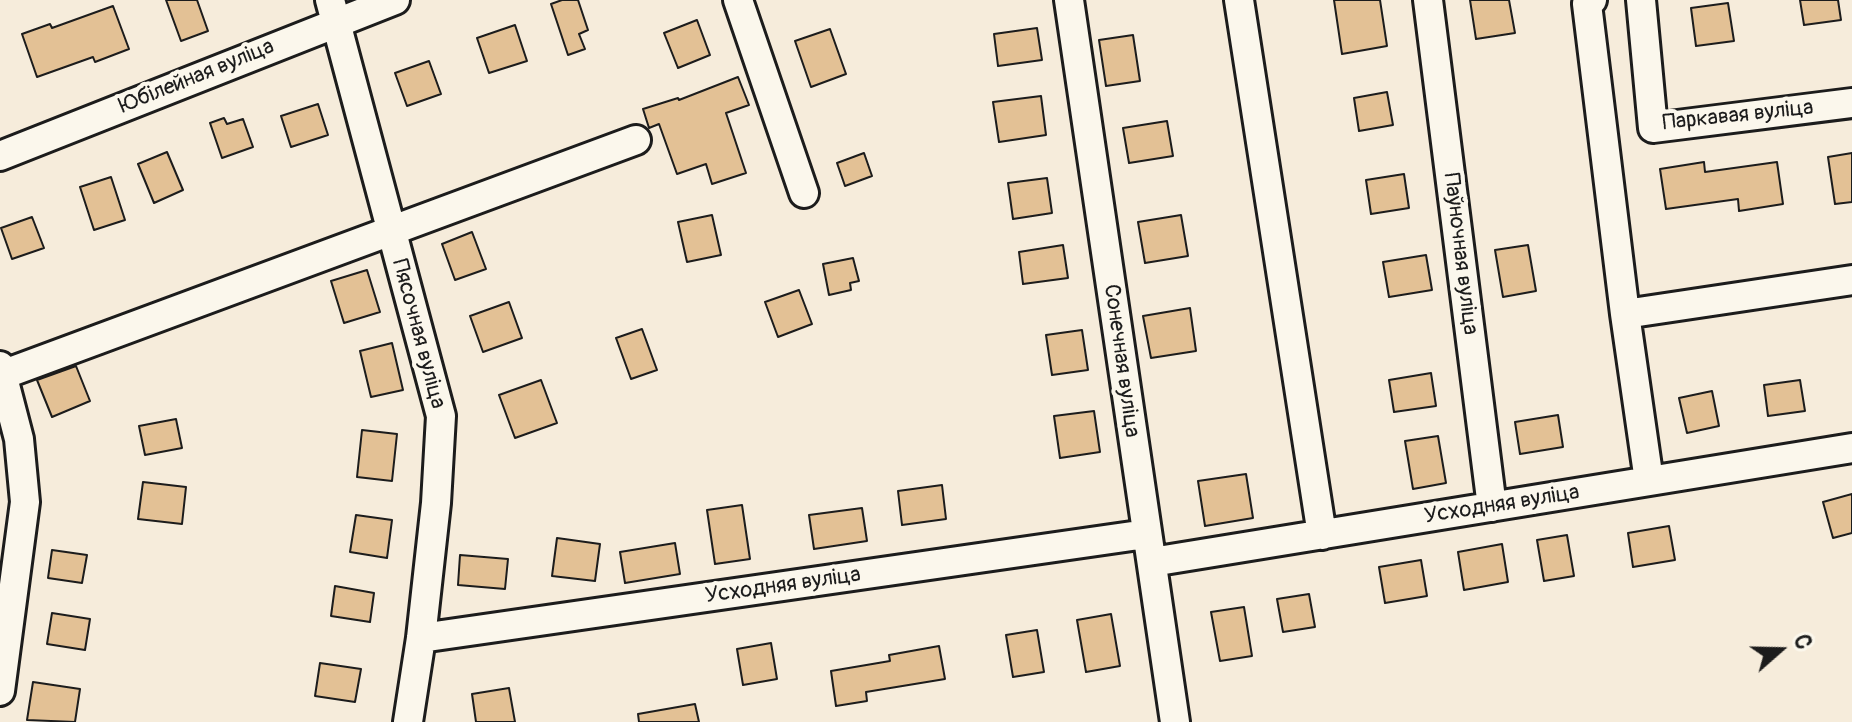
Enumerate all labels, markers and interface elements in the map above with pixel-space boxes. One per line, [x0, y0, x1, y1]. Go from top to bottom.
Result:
street label: Юбілейная вуліца [116, 34, 278, 120]
street label: Паркавая вуліца [1661, 95, 1815, 137]
street label: Паўночная вуліца [1437, 172, 1483, 336]
street label: Пясочная вуліца [385, 256, 451, 412]
street label: Сонечная вуліца [1097, 283, 1145, 439]
street label: Усходняя вуліца [1423, 480, 1581, 530]
street label: Усходняя вуліца [704, 562, 862, 610]
north arrow [1740, 610, 1820, 690]
text: С [1787, 631, 1818, 653]

